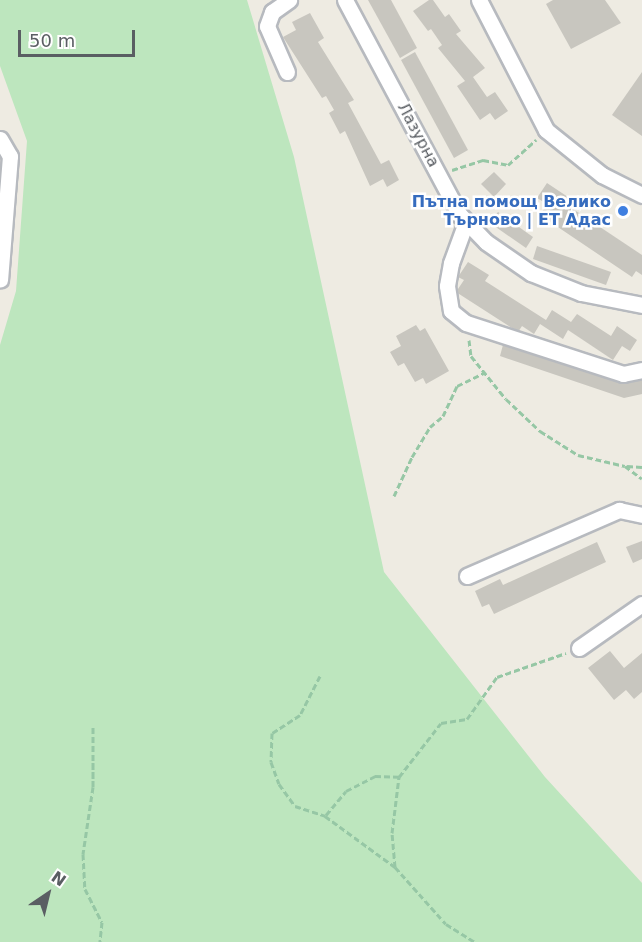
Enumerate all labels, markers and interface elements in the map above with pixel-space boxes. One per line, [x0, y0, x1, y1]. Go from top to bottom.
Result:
scale bar [21, 18, 138, 56]
text: 50 m [29, 30, 75, 51]
street label: Лазурна [393, 99, 443, 171]
place label: Пътна помощ Велико Търново | ЕТ Адас [412, 192, 611, 230]
marker: Пътна помощ Велико Търново | ЕТ Адас [616, 204, 630, 218]
north arrow [18, 864, 78, 924]
text: N [48, 867, 70, 890]

